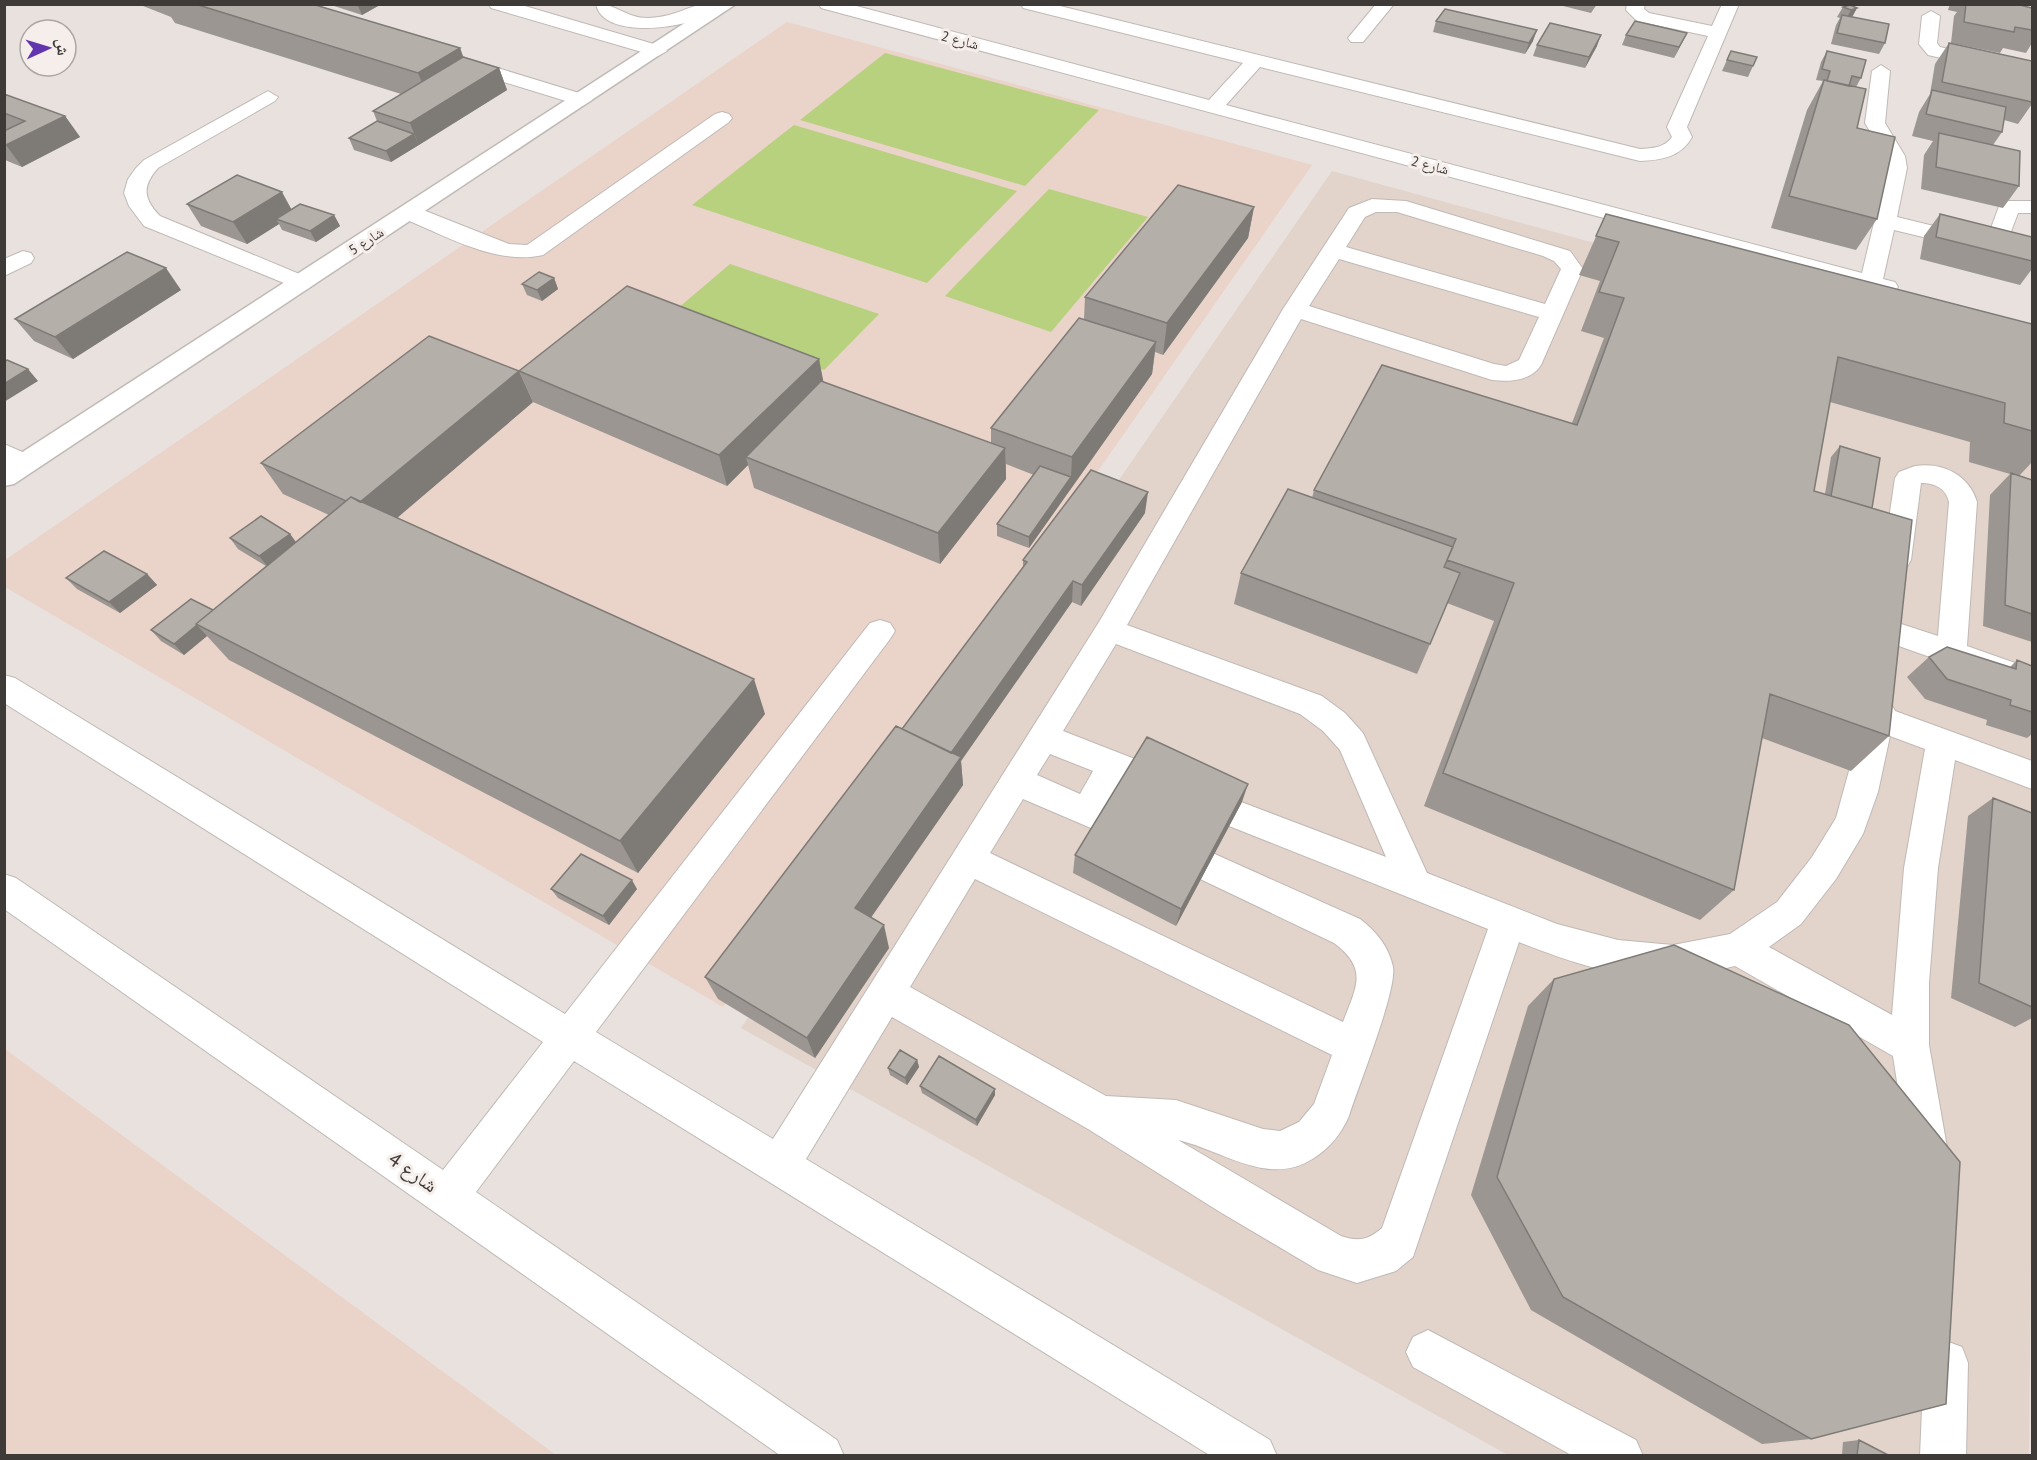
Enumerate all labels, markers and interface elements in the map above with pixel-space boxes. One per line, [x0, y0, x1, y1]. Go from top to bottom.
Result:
north arrow [18, 18, 78, 78]
street label: شارع 2 [939, 26, 981, 55]
text: ش [52, 38, 74, 56]
street label: شارع 2 [1409, 151, 1451, 180]
street label: شارع 5 [345, 223, 387, 260]
street label: شارع 4 [383, 1146, 443, 1198]

